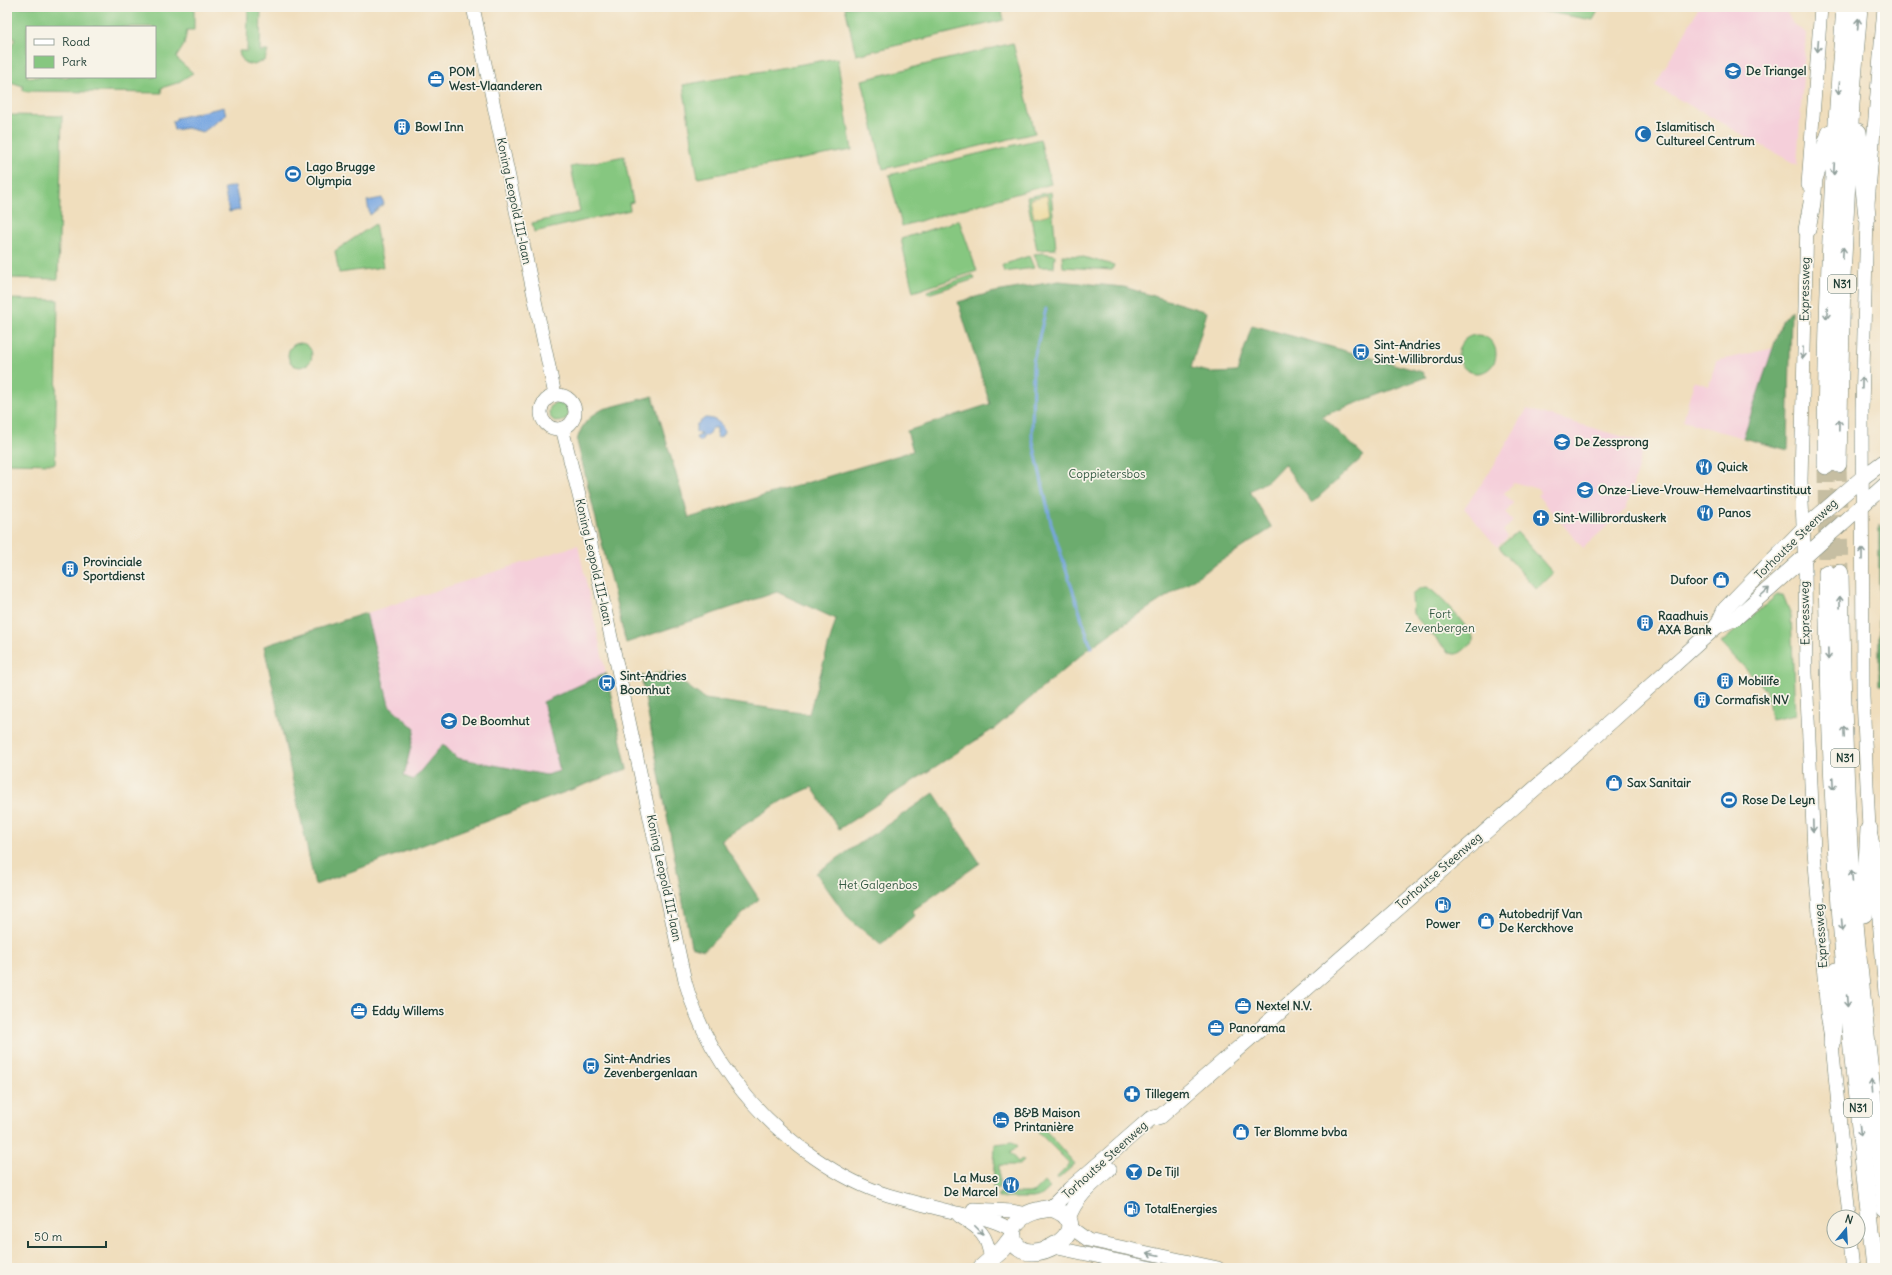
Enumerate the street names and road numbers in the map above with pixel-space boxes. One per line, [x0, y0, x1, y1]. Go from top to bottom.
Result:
street label: Koning Leopold III-laan [494, 136, 535, 266]
street label: Expressweg [1796, 257, 1813, 321]
road number: N31 [1828, 275, 1856, 293]
street label: Torhoutse Steenweg [1751, 495, 1840, 582]
street label: Koning Leopold III-laan [573, 497, 616, 627]
street label: Expressweg [1796, 581, 1813, 645]
road number: N31 [1831, 749, 1859, 767]
street label: Koning Leopold III-laan [644, 813, 685, 943]
street label: Torhoutse Steenweg [1392, 829, 1485, 912]
street label: Expressweg [1811, 903, 1830, 969]
road number: N31 [1844, 1099, 1872, 1117]
street label: Torhoutse Steenweg [1059, 1117, 1150, 1202]

